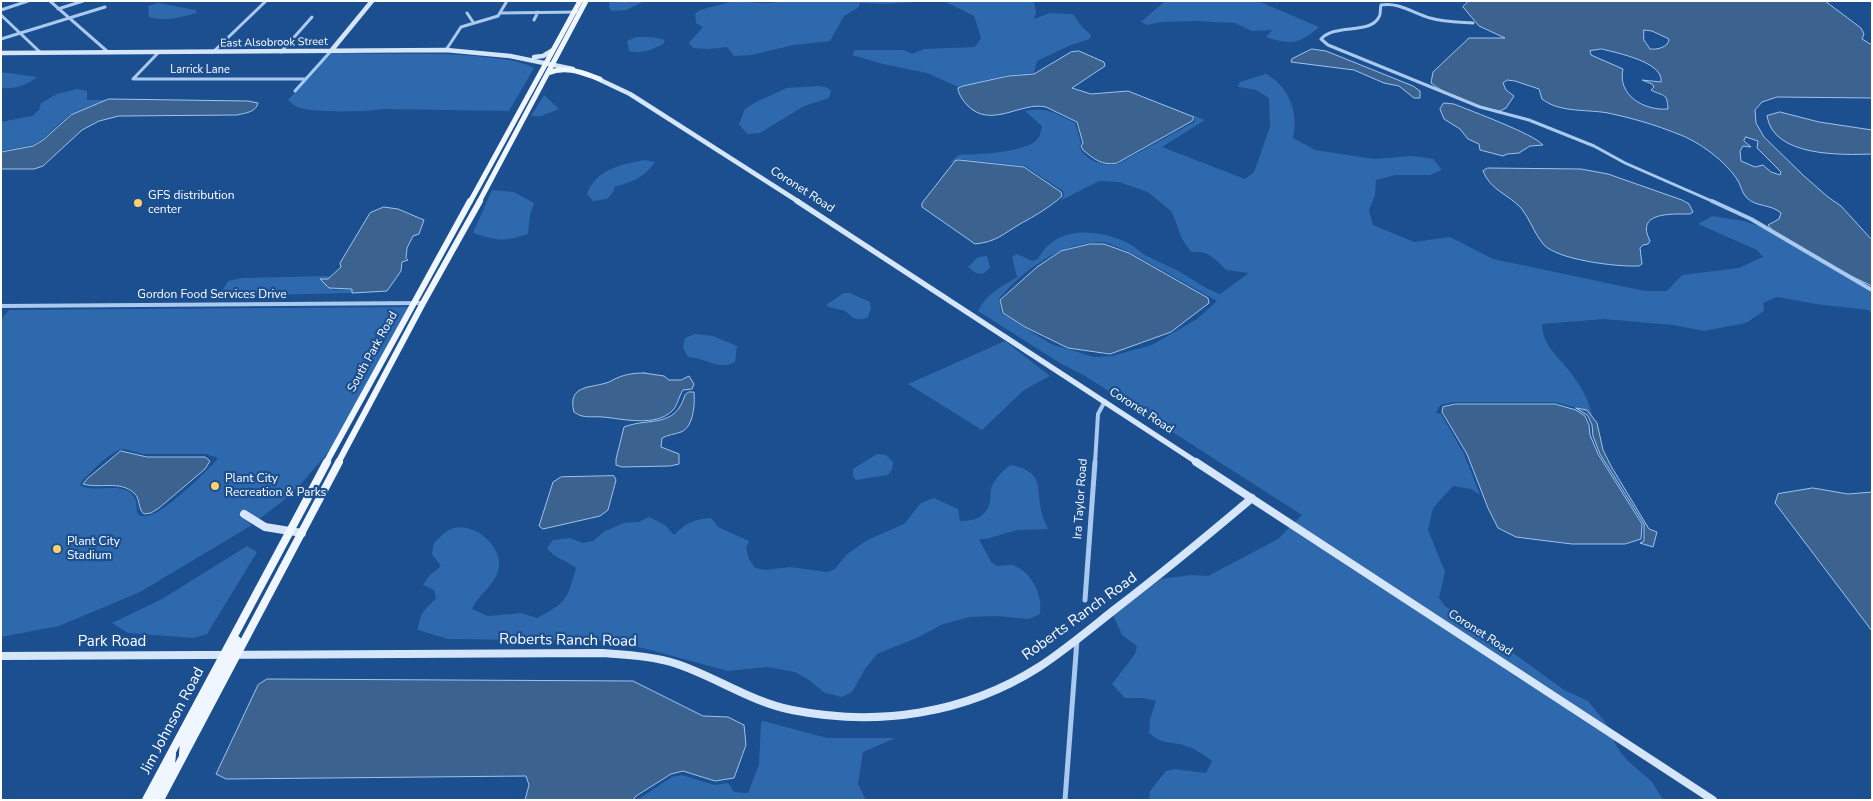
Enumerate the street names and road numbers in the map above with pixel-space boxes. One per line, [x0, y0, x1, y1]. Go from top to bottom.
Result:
street label: East Alsobrook Street [220, 35, 328, 51]
street label: Larrick Lane [170, 63, 230, 77]
street label: Coronet Road [767, 164, 837, 216]
street label: Gordon Food Services Drive [137, 288, 287, 302]
street label: South Park Road [345, 309, 401, 395]
street label: Coronet Road [1106, 385, 1176, 437]
street label: Ira Taylor Road [1071, 458, 1091, 540]
street label: Roberts Ranch Road [1019, 569, 1141, 665]
street label: Coronet Road [1445, 607, 1515, 659]
street label: Roberts Ranch Road [499, 631, 637, 651]
street label: Park Road [78, 633, 146, 651]
street label: Jim Johnson Road [137, 665, 209, 777]

